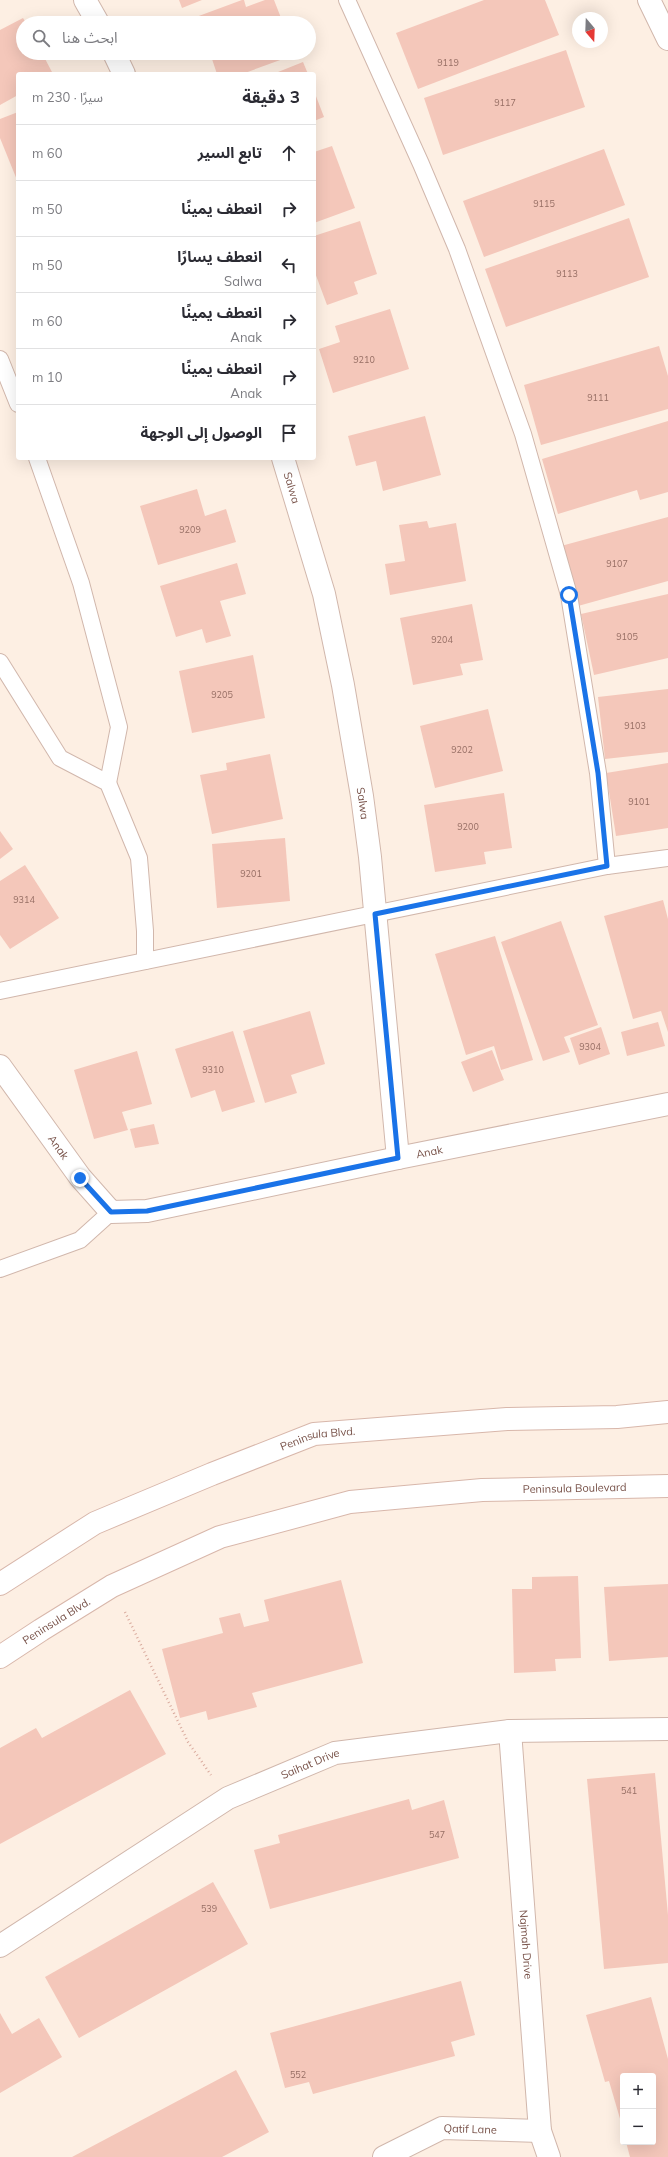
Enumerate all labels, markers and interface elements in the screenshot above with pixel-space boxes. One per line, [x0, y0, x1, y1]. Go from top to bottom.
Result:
north arrow [572, 12, 608, 48]
search box [16, 16, 316, 60]
icon: search [30, 27, 52, 49]
text: ابحث هنا [62, 28, 118, 47]
house number: 9119 [437, 57, 459, 68]
text: 3 دقيقة [242, 86, 300, 107]
text: سيرًا · 230 m [32, 89, 103, 105]
house number: 9117 [494, 97, 516, 108]
icon: ahead [278, 142, 300, 164]
text: تابع السير [198, 143, 262, 162]
text: 60 m [32, 145, 62, 161]
icon: right [278, 198, 300, 220]
house number: 9115 [533, 198, 555, 209]
text: انعطف يمينًا [181, 199, 262, 218]
text: 50 m [32, 201, 62, 217]
text: انعطف يسارًا [177, 247, 262, 266]
icon: left [278, 254, 300, 276]
text: 50 m [32, 257, 62, 273]
house number: 9113 [556, 268, 578, 279]
text: Salwa [224, 273, 262, 289]
text: انعطف يمينًا [181, 303, 262, 322]
icon: right [278, 310, 300, 332]
text: 60 m [32, 313, 62, 329]
text: Anak [230, 329, 262, 345]
house number: 9210 [353, 354, 375, 365]
text: انعطف يمينًا [181, 359, 262, 378]
icon: right [278, 366, 300, 388]
text: 10 m [32, 369, 62, 385]
text: Anak [230, 385, 262, 401]
house number: 9111 [587, 392, 609, 403]
icon: arrive [278, 422, 300, 444]
text: الوصول إلى الوجهة [141, 423, 262, 442]
street label: Salwa [281, 470, 303, 505]
house number: 9209 [179, 524, 201, 535]
house number: 9107 [606, 558, 628, 569]
route start [560, 586, 578, 604]
house number: 9105 [616, 631, 638, 642]
house number: 9204 [431, 634, 453, 645]
house number: 9205 [211, 689, 233, 700]
house number: 9103 [624, 720, 646, 731]
house number: 9202 [451, 744, 473, 755]
street label: Salwa [354, 786, 372, 820]
house number: 9101 [628, 796, 650, 807]
house number: 9200 [457, 821, 479, 832]
house number: 9201 [240, 868, 262, 879]
house number: 9314 [13, 894, 35, 905]
house number: 9304 [579, 1041, 601, 1052]
house number: 9310 [202, 1064, 224, 1075]
street label: Anak [45, 1132, 72, 1162]
street label: Anak [415, 1142, 444, 1161]
route end [71, 1169, 89, 1187]
street label: Peninsula Blvd. [278, 1424, 356, 1454]
street label: Peninsula Boulevard [522, 1480, 627, 1496]
street label: Peninsula Blvd. [20, 1594, 93, 1647]
street label: Saihat Drive [279, 1746, 340, 1782]
house number: 541 [621, 1785, 637, 1796]
house number: 547 [429, 1829, 445, 1840]
house number: 539 [201, 1903, 217, 1914]
street label: Najmah Drive [516, 1909, 536, 1980]
house number: 552 [290, 2069, 306, 2080]
map controls [620, 2073, 656, 2145]
button: + [620, 2073, 656, 2109]
button: − [620, 2109, 656, 2145]
street label: Qatif Lane [443, 2121, 497, 2137]

